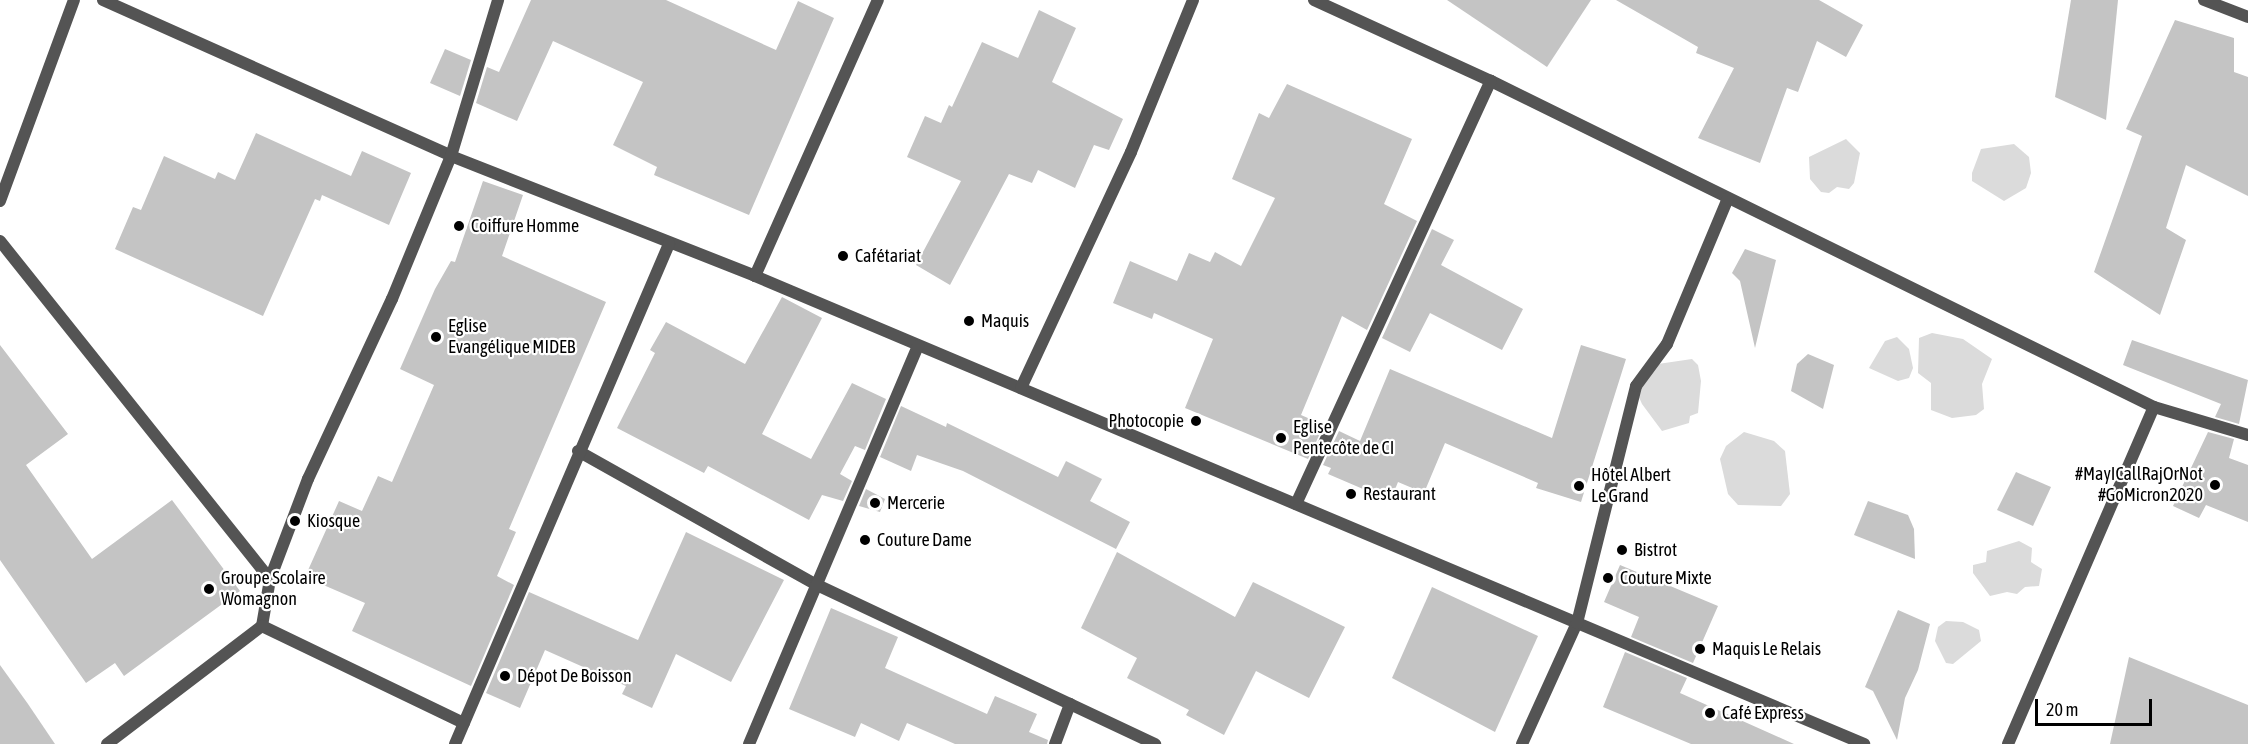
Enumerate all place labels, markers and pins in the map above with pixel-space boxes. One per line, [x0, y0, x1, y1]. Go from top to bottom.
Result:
place label: Coiffure Homme [471, 215, 579, 237]
marker: Coiffure Homme [452, 219, 466, 233]
place label: Cafétariat [855, 245, 921, 267]
marker: Cafétariat [836, 249, 850, 263]
place label: Maquis [981, 310, 1029, 332]
marker: Maquis [962, 314, 976, 328]
place label: Eglise Evangélique MIDEB [448, 316, 575, 358]
marker: Eglise Evangélique MIDEB [429, 330, 443, 344]
place label: Photocopie [1109, 410, 1184, 432]
marker: Photocopie [1189, 414, 1203, 428]
place label: Eglise Pentecôte de CI [1293, 417, 1394, 460]
marker: Eglise Pentecôte de CI [1274, 431, 1288, 445]
place label: #MayICallRajOrNot #GoMicron2020 [2075, 464, 2203, 506]
place label: Hôtel Albert Le Grand [1591, 465, 1671, 508]
marker: #MayICallRajOrNot #GoMicron2020 [2208, 478, 2222, 492]
marker: Hôtel Albert Le Grand [1572, 479, 1586, 493]
place label: Restaurant [1363, 483, 1436, 505]
marker: Restaurant [1344, 487, 1358, 501]
place label: Mercerie [887, 492, 945, 514]
marker: Mercerie [868, 496, 882, 510]
place label: Kiosque [307, 510, 360, 532]
marker: Kiosque [288, 514, 302, 528]
place label: Couture Dame [877, 529, 972, 551]
marker: Couture Dame [858, 533, 872, 547]
place label: Bistrot [1634, 539, 1677, 561]
marker: Bistrot [1615, 543, 1629, 557]
place label: Couture Mixte [1620, 567, 1712, 589]
place label: Groupe Scolaire Womagnon [221, 568, 326, 610]
marker: Couture Mixte [1601, 571, 1615, 585]
marker: Groupe Scolaire Womagnon [202, 582, 216, 596]
place label: Maquis Le Relais [1712, 638, 1821, 660]
marker: Maquis Le Relais [1693, 642, 1707, 656]
place label: Dépot De Boisson [517, 665, 632, 687]
marker: Dépot De Boisson [498, 669, 512, 683]
place label: Café Express [1722, 702, 1804, 724]
marker: Café Express [1703, 706, 1717, 720]

